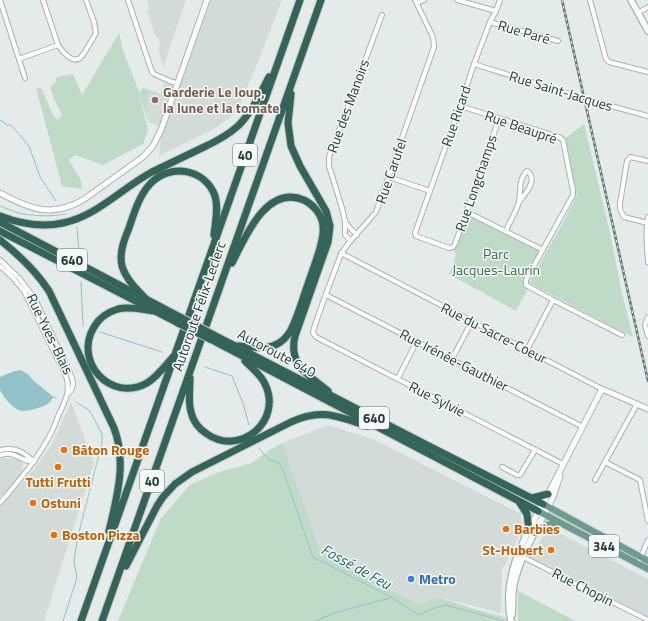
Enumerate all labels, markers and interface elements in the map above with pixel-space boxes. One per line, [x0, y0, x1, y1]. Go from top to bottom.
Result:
street label: Rue Paré [496, 14, 553, 49]
street label: Rue des Manoirs [321, 56, 374, 156]
street label: Rue Saint-Jacques [507, 65, 615, 116]
place label: Garderie Le loup, la lune et la tomate [163, 81, 280, 118]
street label: Rue Ricard [435, 83, 476, 149]
marker: Garderie Le loup, la lune et la tomate [150, 95, 160, 105]
street label: Rue Beaupré [482, 104, 560, 149]
street label: Rue Longchamps [449, 132, 502, 234]
street label: Rue Carufel [370, 135, 412, 206]
road number: 40 [233, 144, 257, 166]
street label: Autoroute Félix-Leclerc [166, 238, 231, 374]
park label: Parc Jacques-Laurin [452, 243, 540, 280]
road number: 640 [57, 249, 87, 271]
street label: Rue Yves-Blais [22, 290, 79, 378]
street label: Rue du Sacre-Coeur [437, 297, 551, 369]
street label: Autoroute 640 [234, 323, 320, 382]
street label: Rue Irénée-Gauthier [396, 323, 512, 396]
street label: Rue Sylvie [406, 375, 469, 422]
road number: 640 [359, 407, 389, 429]
place label: Bâton Rouge [72, 439, 149, 460]
marker: Bâton Rouge [59, 445, 69, 455]
marker: Tutti Frutti [53, 462, 63, 472]
road number: 40 [140, 470, 164, 492]
place label: Tutti Frutti [25, 471, 91, 492]
place label: Ostuni [41, 492, 81, 513]
marker: Ostuni [28, 498, 38, 508]
place label: Barbies [514, 518, 560, 539]
place label: Boston Pizza [62, 524, 140, 545]
marker: Barbies [501, 524, 511, 534]
marker: Boston Pizza [49, 530, 59, 540]
road number: 344 [589, 535, 619, 557]
water label: Fossé de Feu [317, 538, 397, 596]
place label: St-Hubert [482, 539, 543, 560]
marker: St-Hubert [546, 545, 556, 555]
street label: Rue Chopin [549, 562, 618, 611]
place label: Metro [419, 568, 456, 589]
marker: Metro [406, 574, 416, 584]

